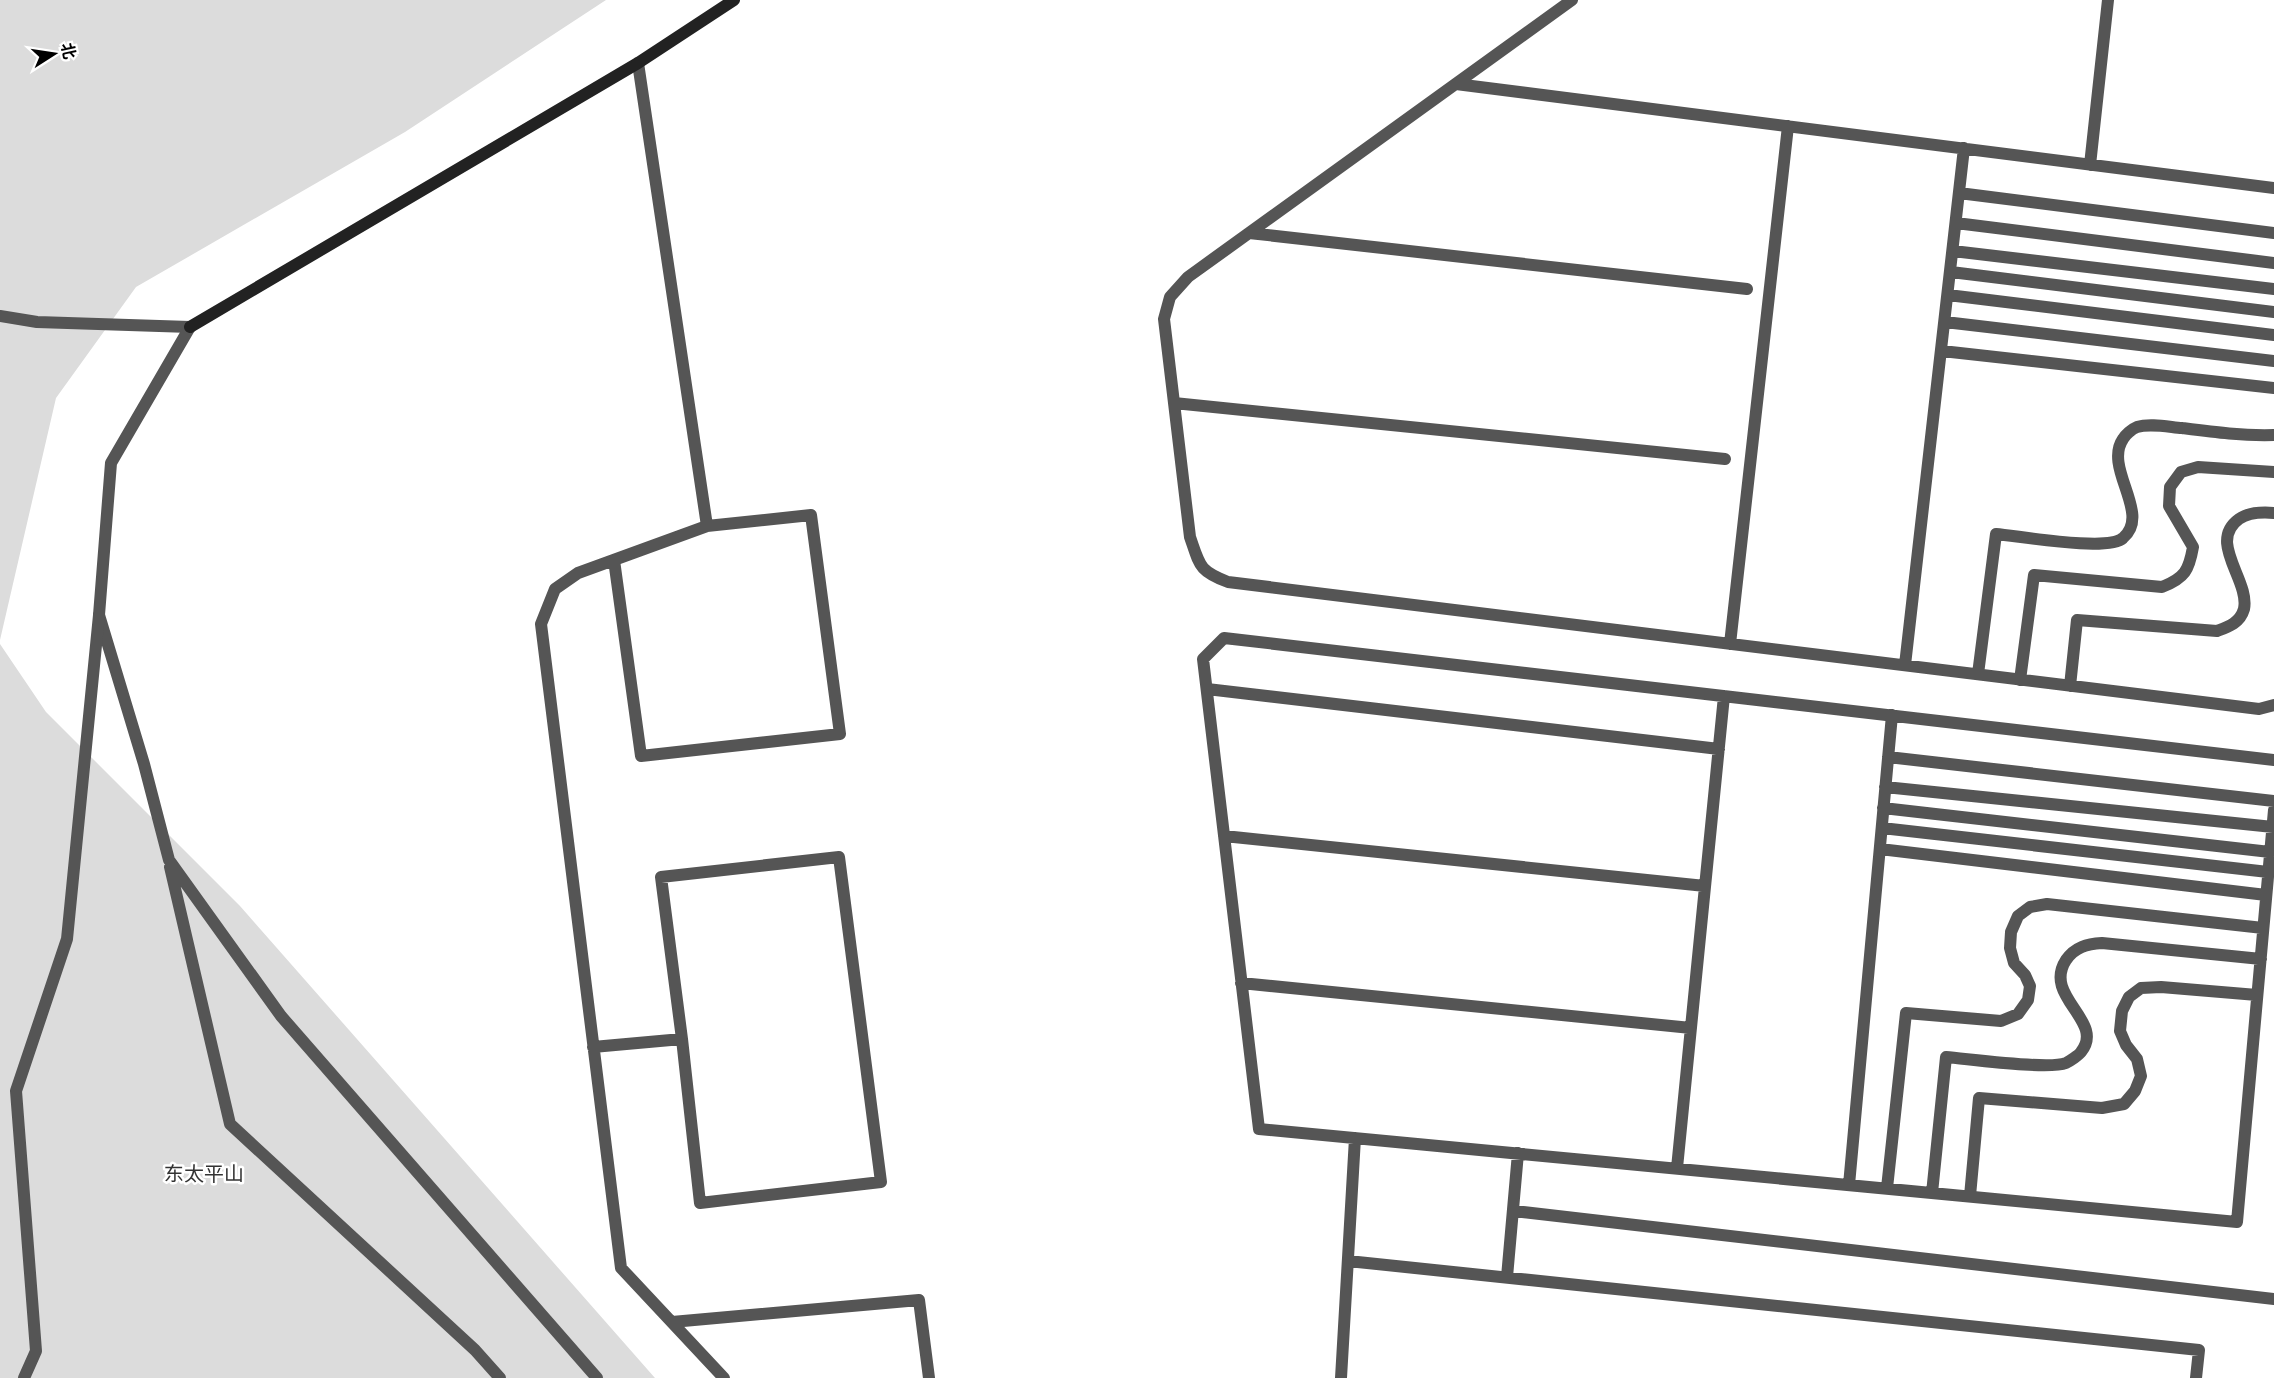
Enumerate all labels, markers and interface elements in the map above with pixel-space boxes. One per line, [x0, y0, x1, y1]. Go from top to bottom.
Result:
north arrow [24, 24, 84, 84]
text: 北 [55, 41, 80, 61]
park label: 东太平山 [164, 1161, 244, 1188]

